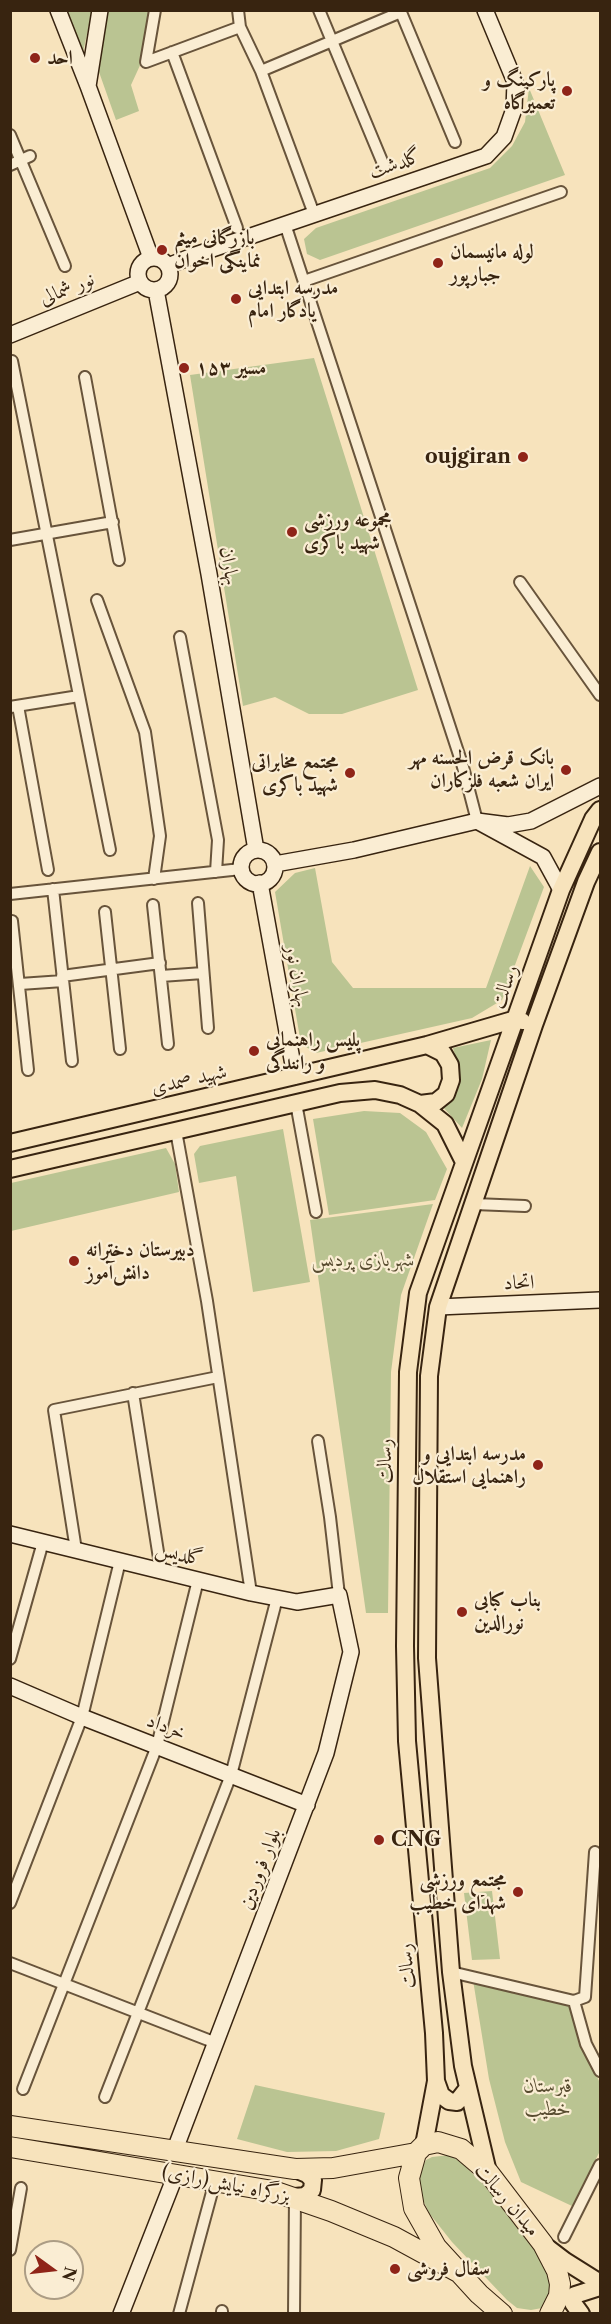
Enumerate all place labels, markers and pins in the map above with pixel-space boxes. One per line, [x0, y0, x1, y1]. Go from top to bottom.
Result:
place label: احد [47, 46, 73, 70]
marker: احد [28, 51, 42, 65]
place label: پارکینگ و تعمیرگاه [483, 68, 555, 115]
marker: پارکینگ و تعمیرگاه [560, 84, 574, 98]
place label: بازرگانی میثم نماینگی اخوان [174, 226, 261, 273]
place label: لوله مانیسمان جبارپور [450, 240, 534, 287]
marker: بازرگانی میثم نماینگی اخوان [155, 243, 169, 257]
marker: لوله مانیسمان جبارپور [431, 256, 445, 270]
place label: مدرسه ابتدایی یادگار امام [248, 276, 338, 323]
marker: مدرسه ابتدایی یادگار امام [229, 292, 243, 306]
place label: مسیر ۱۵۳ [196, 356, 266, 380]
marker: مسیر ۱۵۳ [177, 361, 191, 375]
place label: oujgiran [425, 445, 511, 469]
marker: oujgiran [516, 450, 530, 464]
place label: مجموعه ورزشی شهید باکری [304, 508, 391, 555]
marker: مجموعه ورزشی شهید باکری [285, 525, 299, 539]
place label: بانک قرض الحسنه مهر ایران شعبه فلزکاران [409, 746, 554, 793]
place label: مجتمع مخابراتی شهید باکری [252, 750, 338, 797]
marker: بانک قرض الحسنه مهر ایران شعبه فلزکاران [559, 763, 573, 777]
marker: مجتمع مخابراتی شهید باکری [343, 766, 357, 780]
place label: پلیس راهنمایی و رانندگی [266, 1028, 360, 1075]
marker: پلیس راهنمایی و رانندگی [247, 1044, 261, 1058]
place label: دبیرستان دخترانه دانش‌آموز [86, 1238, 195, 1285]
marker: دبیرستان دخترانه دانش‌آموز [67, 1254, 81, 1268]
place label: مدرسه ابتدایی و راهنمایی استقلال [412, 1442, 526, 1489]
marker: مدرسه ابتدایی و راهنمایی استقلال [531, 1458, 545, 1472]
place label: بناب کبابی نورالدین [474, 1588, 541, 1635]
marker: بناب کبابی نورالدین [455, 1605, 469, 1619]
place label: CNG [391, 1828, 441, 1852]
marker: CNG [372, 1833, 386, 1847]
place label: مجتمع ورزشی شهدای خطیب [409, 1868, 506, 1915]
marker: مجتمع ورزشی شهدای خطیب [511, 1885, 525, 1899]
place label: سفال فروشی [407, 2257, 490, 2281]
marker: سفال فروشی [388, 2262, 402, 2276]

